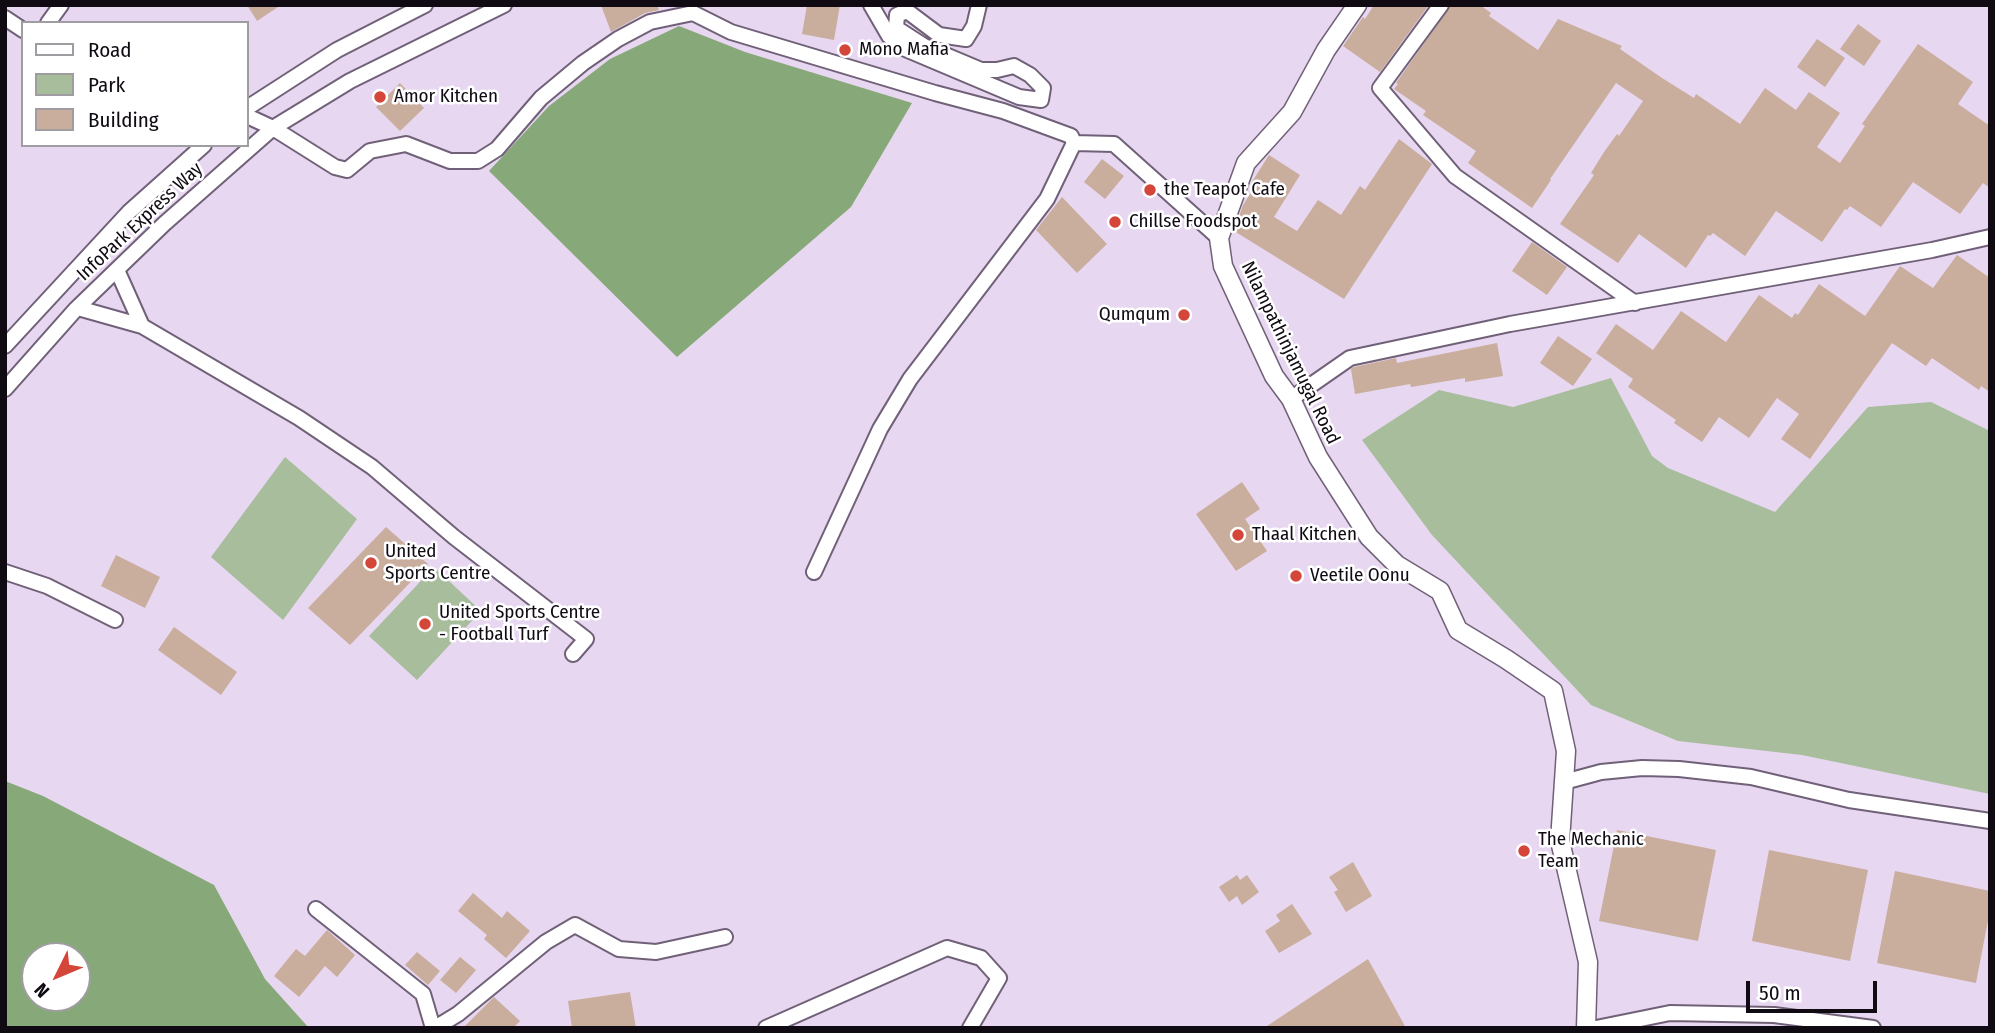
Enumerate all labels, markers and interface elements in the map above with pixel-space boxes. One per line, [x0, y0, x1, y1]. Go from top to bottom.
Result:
legend [21, 21, 248, 147]
text: Road [88, 37, 132, 63]
place label: Mono Mafia [859, 39, 949, 61]
marker: Mono Mafia [837, 42, 853, 58]
text: Park [88, 72, 125, 98]
place label: Amor Kitchen [394, 86, 498, 108]
marker: Amor Kitchen [372, 89, 388, 105]
text: Building [88, 107, 159, 133]
street label: InfoPark Express Way [73, 158, 207, 286]
place label: the Teapot Cafe [1164, 179, 1285, 201]
marker: the Teapot Cafe [1142, 182, 1158, 198]
place label: Chillse Foodspot [1129, 211, 1258, 233]
marker: Chillse Foodspot [1107, 214, 1123, 230]
street label: Nilampathinjamugal Road [1236, 258, 1344, 448]
place label: Qumqum [1099, 304, 1170, 326]
marker: Qumqum [1176, 307, 1192, 323]
place label: Thaal Kitchen [1252, 524, 1357, 546]
marker: Thaal Kitchen [1230, 527, 1246, 543]
place label: United Sports Centre [385, 541, 490, 585]
marker: United Sports Centre [363, 555, 379, 571]
place label: Veetile Oonu [1310, 565, 1410, 587]
marker: Veetile Oonu [1288, 568, 1304, 584]
place label: United Sports Centre - Football Turf [439, 602, 600, 646]
marker: United Sports Centre - Football Turf [417, 616, 433, 632]
place label: The Mechanic Team [1538, 829, 1644, 873]
marker: The Mechanic Team [1516, 843, 1532, 859]
north arrow [21, 942, 91, 1012]
scale bar [1750, 967, 1881, 1011]
text: N [29, 978, 54, 1002]
text: 50 m [1759, 980, 1801, 1006]

